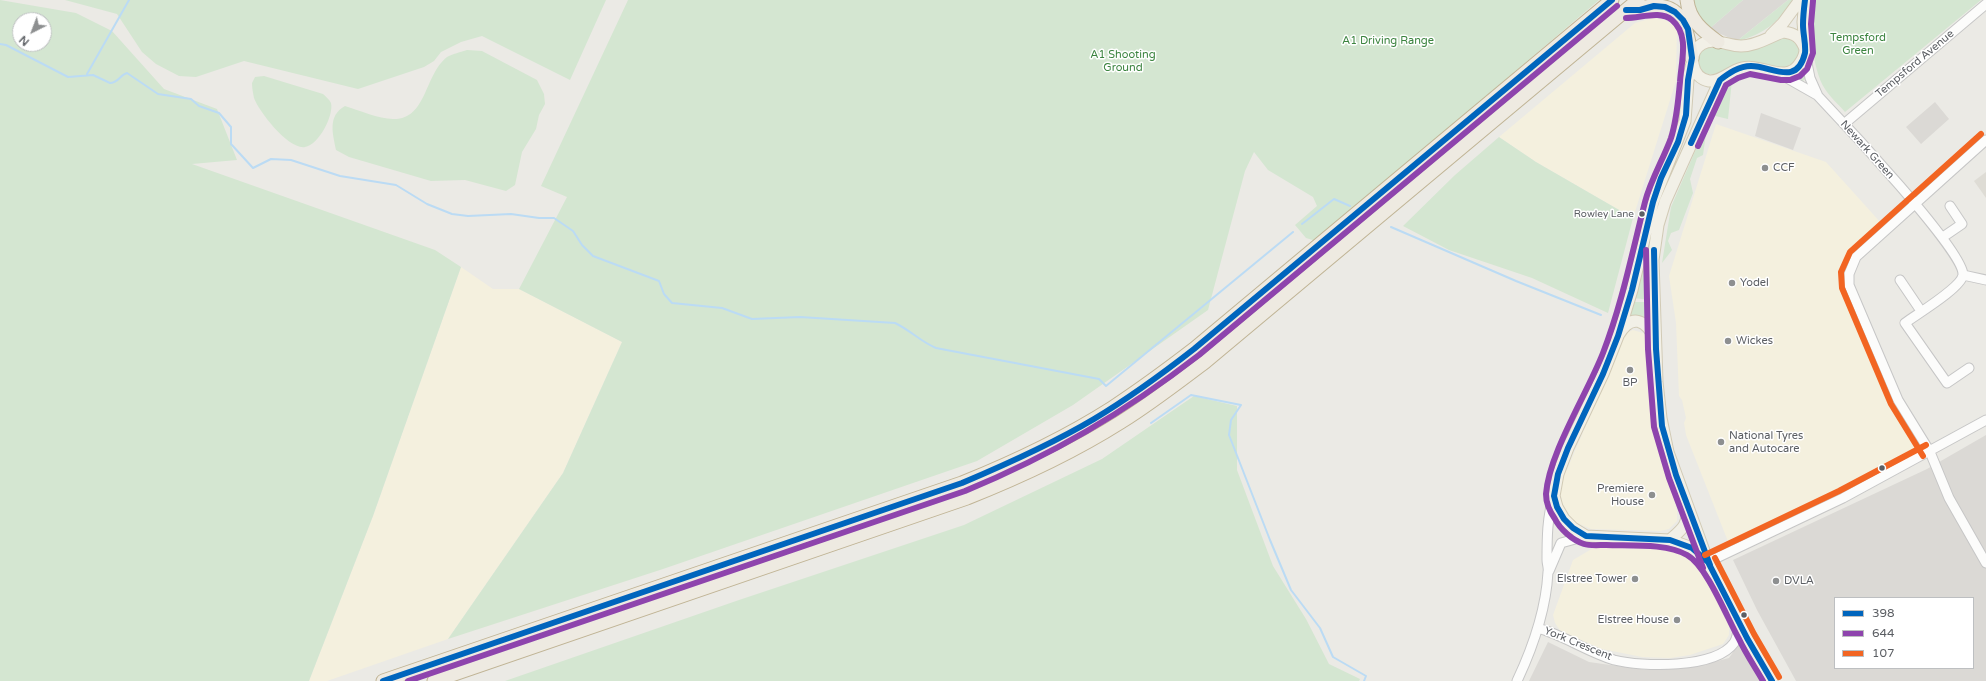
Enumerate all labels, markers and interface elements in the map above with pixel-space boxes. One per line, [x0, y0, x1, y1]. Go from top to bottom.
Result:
north arrow [12, 12, 52, 52]
street label: Tempsford Avenue [1873, 27, 1957, 101]
park label: Tempsford Green [1830, 31, 1886, 57]
text: N [17, 33, 32, 48]
park label: A1 Driving Range [1342, 34, 1434, 48]
park label: A1 Shooting Ground [1090, 48, 1156, 74]
street label: Newark Green [1837, 118, 1897, 182]
place label: CCF [1773, 161, 1795, 175]
marker: CCF [1760, 163, 1770, 173]
place label: Rowley Lane [1574, 208, 1634, 220]
marker: Rowley Lane [1637, 209, 1647, 219]
place label: Yodel [1740, 276, 1769, 290]
marker: Yodel [1727, 278, 1737, 288]
place label: Wickes [1736, 334, 1773, 348]
marker: Wickes [1723, 336, 1733, 346]
marker: BP [1625, 365, 1635, 375]
place label: BP [1622, 376, 1638, 390]
place label: National Tyres and Autocare [1729, 429, 1803, 455]
marker: National Tyres and Autocare [1716, 437, 1726, 447]
unlabelled marker [1877, 463, 1887, 473]
place label: Premiere House [1597, 482, 1644, 508]
marker: Premiere House [1647, 490, 1657, 500]
place label: Elstree Tower [1557, 572, 1627, 586]
marker: Elstree Tower [1630, 574, 1640, 584]
place label: DVLA [1784, 574, 1814, 588]
marker: DVLA [1771, 576, 1781, 586]
legend [1834, 597, 1974, 669]
text: 398 [1872, 606, 1895, 620]
unlabelled marker [1739, 610, 1749, 620]
place label: Elstree House [1597, 613, 1669, 627]
marker: Elstree House [1672, 615, 1682, 625]
street label: York Crescent [1542, 624, 1614, 664]
text: 644 [1872, 626, 1895, 640]
text: 107 [1872, 646, 1895, 660]

